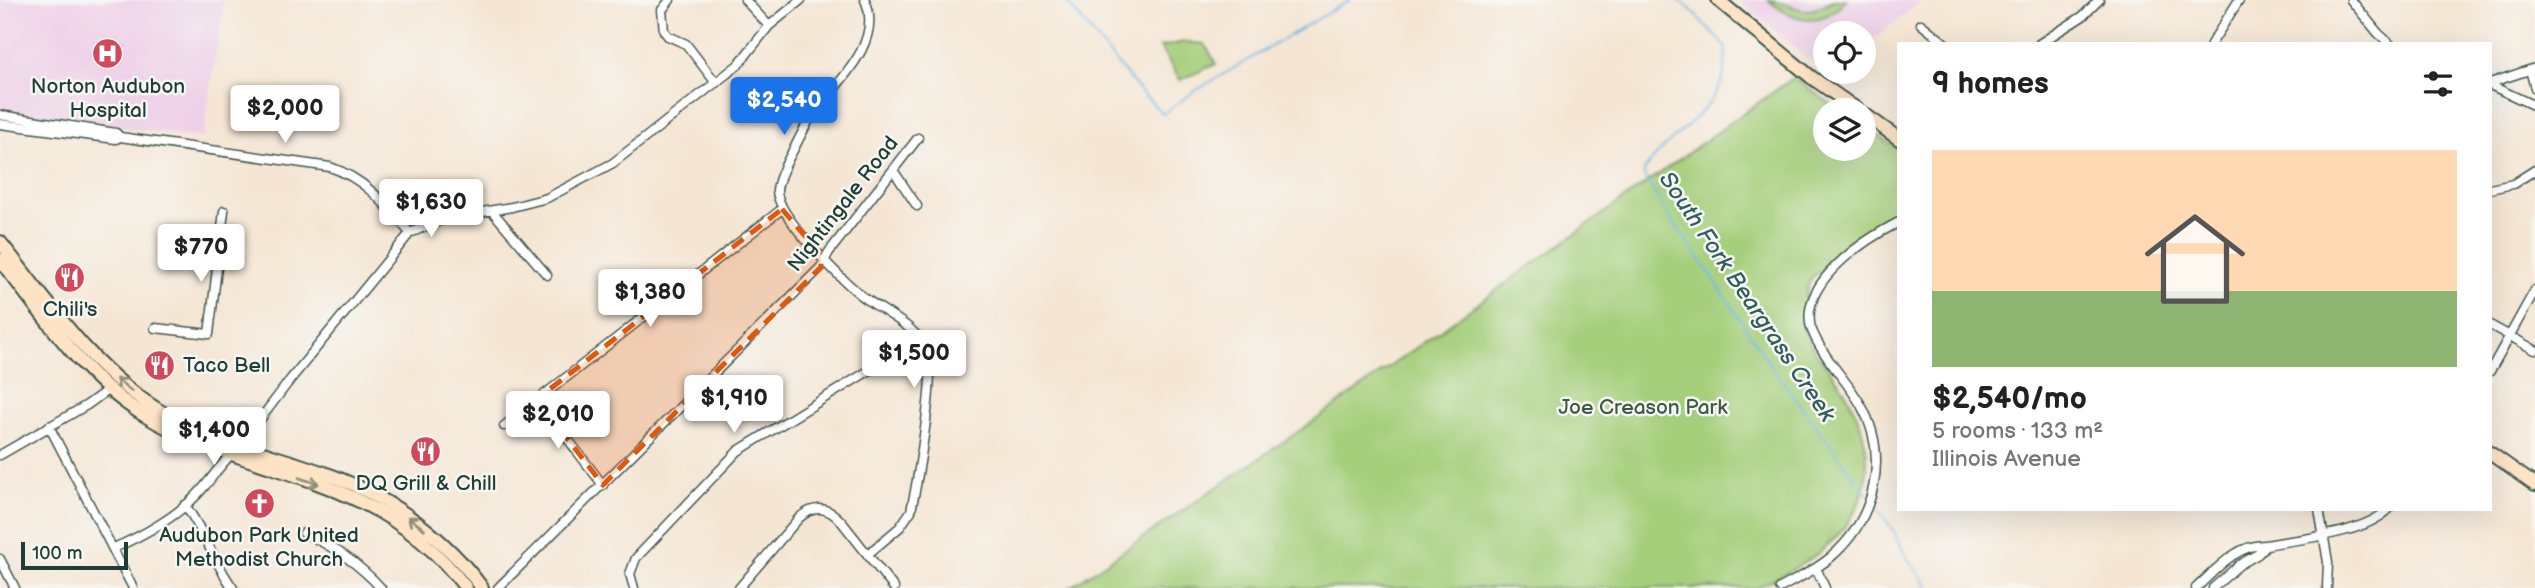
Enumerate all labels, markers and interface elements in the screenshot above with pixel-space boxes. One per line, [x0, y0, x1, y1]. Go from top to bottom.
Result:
map controls [1813, 21, 1876, 161]
button: locate [1813, 21, 1876, 84]
hospital icon: Norton Audubon Hospital [91, 37, 125, 71]
icon: filters [2419, 65, 2457, 103]
text: 9 homes [1932, 66, 2049, 102]
place label: Norton Audubon Hospital [31, 74, 185, 123]
pin: $2,540 [727, 78, 841, 137]
pin: $2,000 [228, 86, 342, 145]
text: $2,540 [746, 86, 822, 114]
text: $2,000 [246, 94, 324, 122]
button: layers [1813, 98, 1876, 161]
street label: Nightingale Road [782, 131, 904, 277]
water label: South Fork Beargrass Creek [1653, 167, 1842, 428]
pin: $1,630 [374, 180, 488, 239]
text: $1,630 [395, 188, 467, 216]
icon: home [2132, 196, 2258, 322]
pin: $770 [160, 224, 242, 284]
text: $770 [174, 233, 228, 261]
restaurant icon: Chili's [53, 260, 87, 294]
pin: $1,380 [593, 270, 707, 329]
text: $1,380 [614, 278, 686, 306]
place label: Chili's [43, 297, 97, 322]
pin: $1,500 [857, 330, 971, 390]
text: $1,500 [878, 339, 950, 367]
restaurant icon: Taco Bell [143, 348, 177, 382]
place label: Taco Bell [183, 353, 270, 378]
pin: $1,910 [677, 376, 791, 435]
one-way arrow [116, 377, 134, 392]
text: $2,540/mo [1932, 381, 2087, 417]
text: $1,910 [700, 384, 768, 412]
pin: $2,010 [501, 392, 615, 451]
park label: Joe Creason Park [1559, 395, 1728, 420]
text: $2,010 [522, 400, 594, 428]
pin: $1,400 [157, 407, 271, 467]
text: $1,400 [178, 416, 250, 444]
text: 5 rooms · 133 m² [1932, 417, 2103, 445]
restaurant icon: DQ Grill & Chill [409, 434, 443, 468]
text: Illinois Avenue [1932, 445, 2081, 473]
place label: DQ Grill & Chill [356, 471, 496, 496]
one-way arrow [297, 476, 319, 488]
church icon: Audubon Park United Methodist Church [242, 486, 276, 520]
one-way arrow [408, 515, 426, 530]
place label: Audubon Park United Methodist Church [159, 523, 359, 572]
scale bar [21, 539, 128, 571]
text: 100 m [32, 542, 83, 565]

